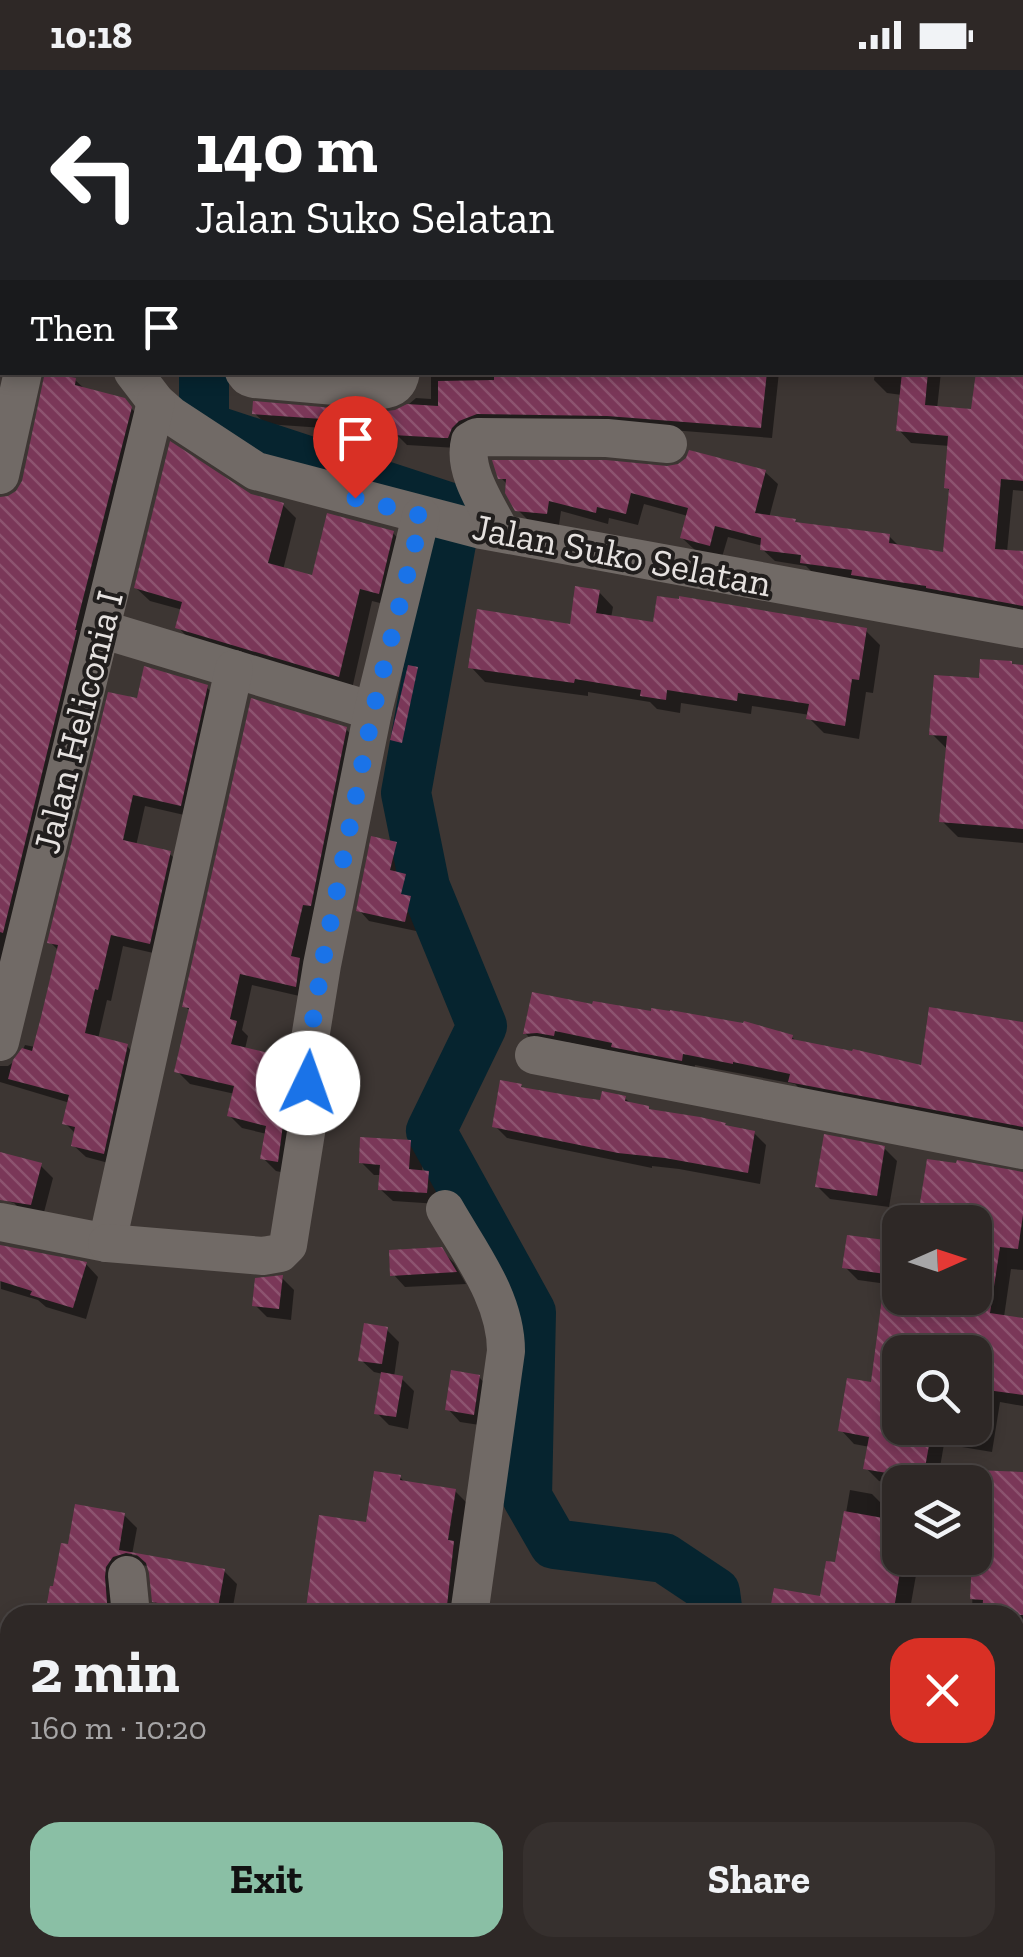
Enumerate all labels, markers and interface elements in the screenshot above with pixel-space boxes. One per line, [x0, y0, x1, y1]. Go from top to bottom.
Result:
text: 10:18 [50, 12, 133, 58]
text: 140 m [195, 106, 378, 190]
icon: left [30, 110, 160, 240]
text: Jalan Suko Selatan [195, 191, 554, 245]
icon: arrive [134, 300, 189, 355]
text: Then [30, 305, 114, 351]
pin [313, 396, 398, 499]
icon: arrive [328, 411, 383, 466]
street label: Jalan Suko Selatan [469, 504, 775, 607]
street label: Jalan Heliconia I [23, 586, 133, 858]
position arrow [256, 1031, 360, 1135]
north arrow [882, 1205, 992, 1315]
map controls [882, 1205, 992, 1575]
button: search [882, 1335, 992, 1445]
button: layers [882, 1465, 992, 1575]
text: 2 min [30, 1635, 180, 1707]
button: close [890, 1638, 995, 1743]
text: 160 m · 10:20 [30, 1709, 207, 1747]
button: Exit [30, 1822, 503, 1937]
button: Share [523, 1822, 995, 1937]

